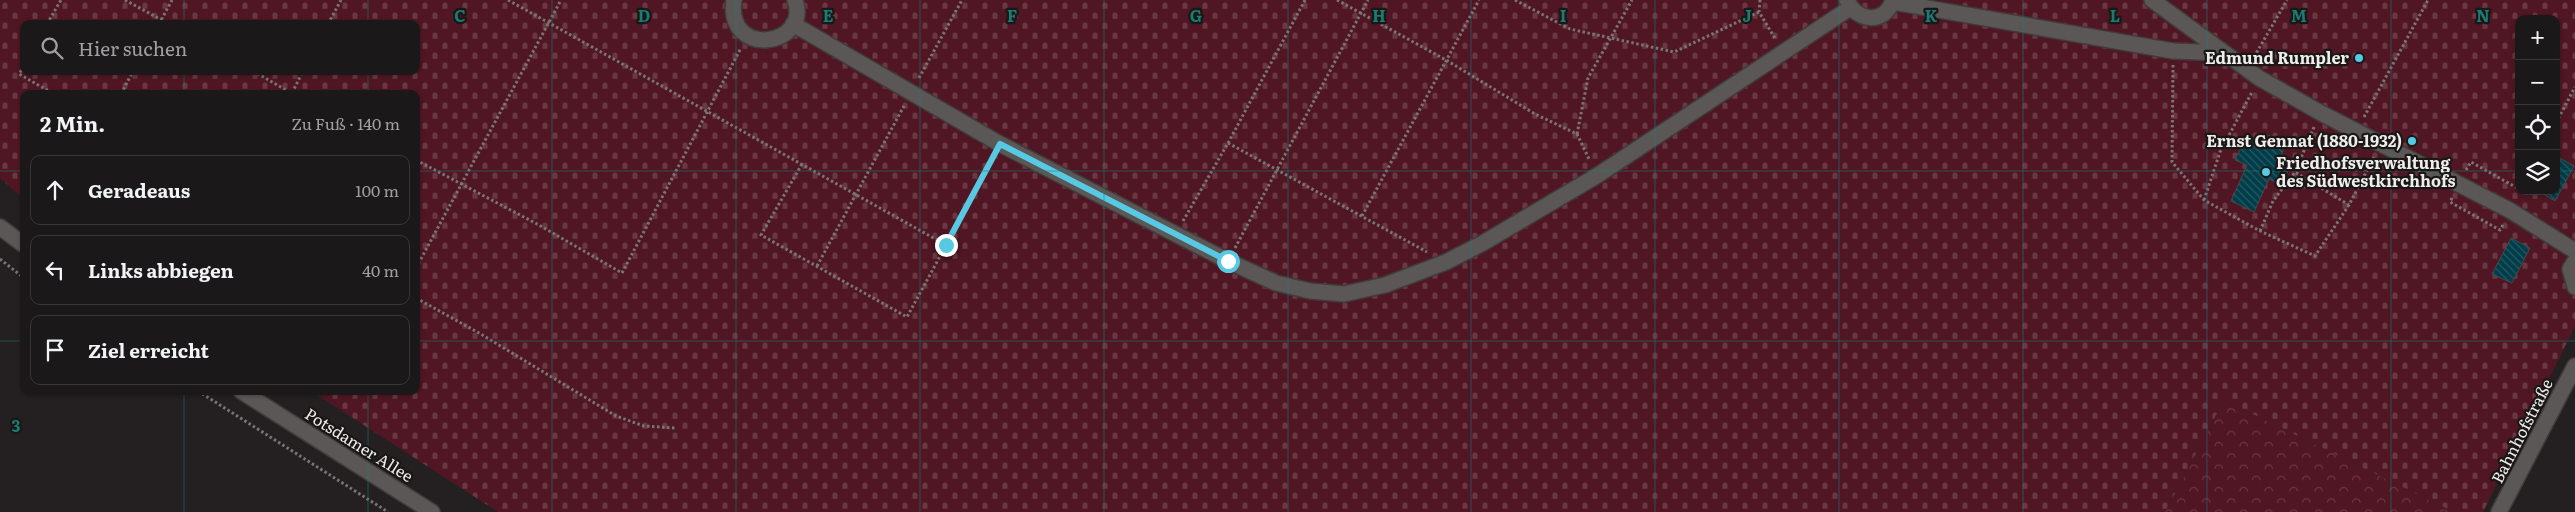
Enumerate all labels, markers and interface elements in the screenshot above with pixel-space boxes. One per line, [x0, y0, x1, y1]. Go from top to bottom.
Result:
text: C [454, 3, 466, 27]
text: D [638, 3, 650, 27]
text: E [823, 3, 834, 27]
text: F [1007, 3, 1017, 27]
text: G [1190, 3, 1202, 27]
text: H [1372, 3, 1386, 27]
text: I [1560, 3, 1566, 27]
text: J [1742, 3, 1752, 27]
text: K [1925, 3, 1938, 27]
text: L [2110, 3, 2120, 27]
text: M [2291, 3, 2307, 27]
text: N [2476, 3, 2490, 27]
map controls [2515, 15, 2560, 195]
button: + [2515, 15, 2560, 60]
search box [20, 20, 420, 75]
icon: search [38, 34, 66, 62]
text: Hier suchen [78, 34, 187, 62]
place label: Edmund Rumpler [2205, 45, 2349, 69]
marker: Edmund Rumpler [2353, 52, 2365, 64]
button: − [2515, 60, 2560, 105]
button: locate [2515, 105, 2560, 150]
text: 2 Min. [40, 107, 105, 138]
text: Zu Fuß · 140 m [291, 111, 400, 135]
place label: Ernst Gennat (1880-1932) [2206, 128, 2402, 152]
marker: Ernst Gennat (1880-1932) [2406, 135, 2418, 147]
place label: Friedhofsverwaltung des Südwestkirchhofs [2276, 150, 2456, 192]
button: layers [2515, 150, 2560, 195]
marker: Friedhofsverwaltung des Südwestkirchhofs [2260, 166, 2272, 178]
icon: ahead [41, 176, 69, 204]
text: Geradeaus [88, 176, 190, 204]
text: 100 m [355, 178, 399, 202]
route end [935, 234, 958, 257]
route start [1217, 250, 1240, 273]
icon: left [41, 256, 69, 284]
text: Links abbiegen [88, 256, 234, 284]
text: 40 m [362, 258, 399, 282]
icon: arrive [41, 336, 69, 364]
text: Ziel erreicht [88, 336, 209, 364]
street label: Bahnhofstraße [2484, 374, 2558, 487]
street label: Potsdamer Allee [301, 401, 418, 487]
text: 3 [12, 413, 21, 437]

